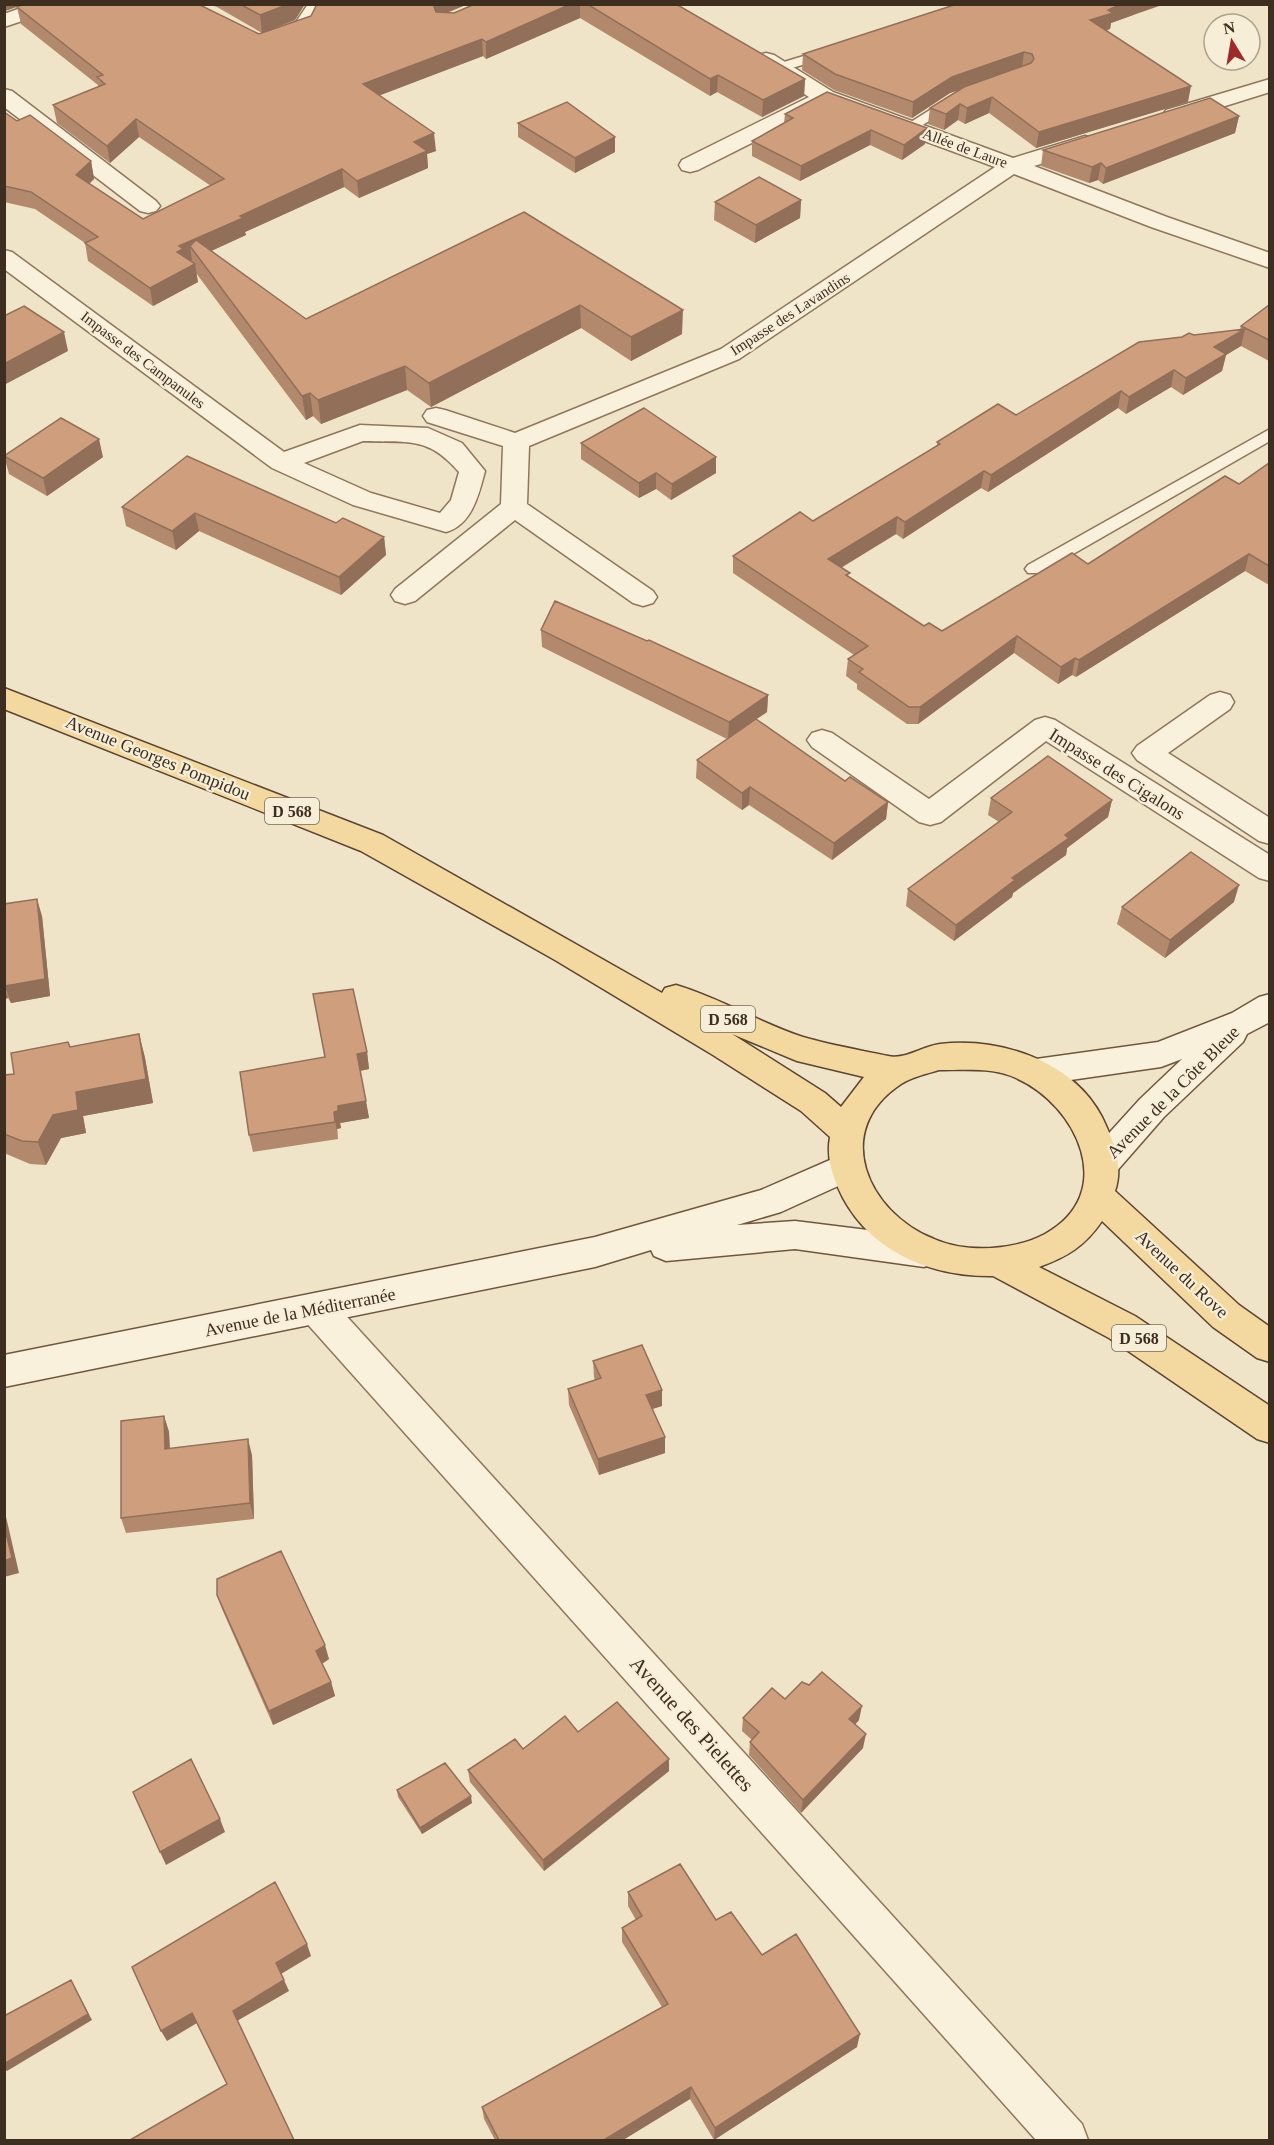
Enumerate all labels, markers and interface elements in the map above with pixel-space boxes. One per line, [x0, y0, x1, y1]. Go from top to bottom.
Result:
north arrow [1202, 12, 1262, 72]
text: N [1222, 18, 1237, 37]
street label: Allée de Laure [920, 125, 1010, 171]
street label: Impasse des Lavandins [727, 269, 853, 359]
street label: Impasse des Campanules [78, 308, 208, 412]
street label: Avenue Georges Pompidou [63, 712, 253, 804]
street label: Impasse des Cigalons [1046, 724, 1188, 824]
road number: D 568 [265, 798, 319, 824]
road number: D 568 [701, 1006, 755, 1032]
street label: Avenue de la Côte Bleue [1103, 1022, 1243, 1162]
street label: Avenue du Rove [1131, 1226, 1233, 1322]
street label: Avenue de la Méditerranée [203, 1284, 397, 1340]
road number: D 568 [1112, 1325, 1166, 1351]
street label: Avenue des Pielettes [625, 1652, 759, 1796]

